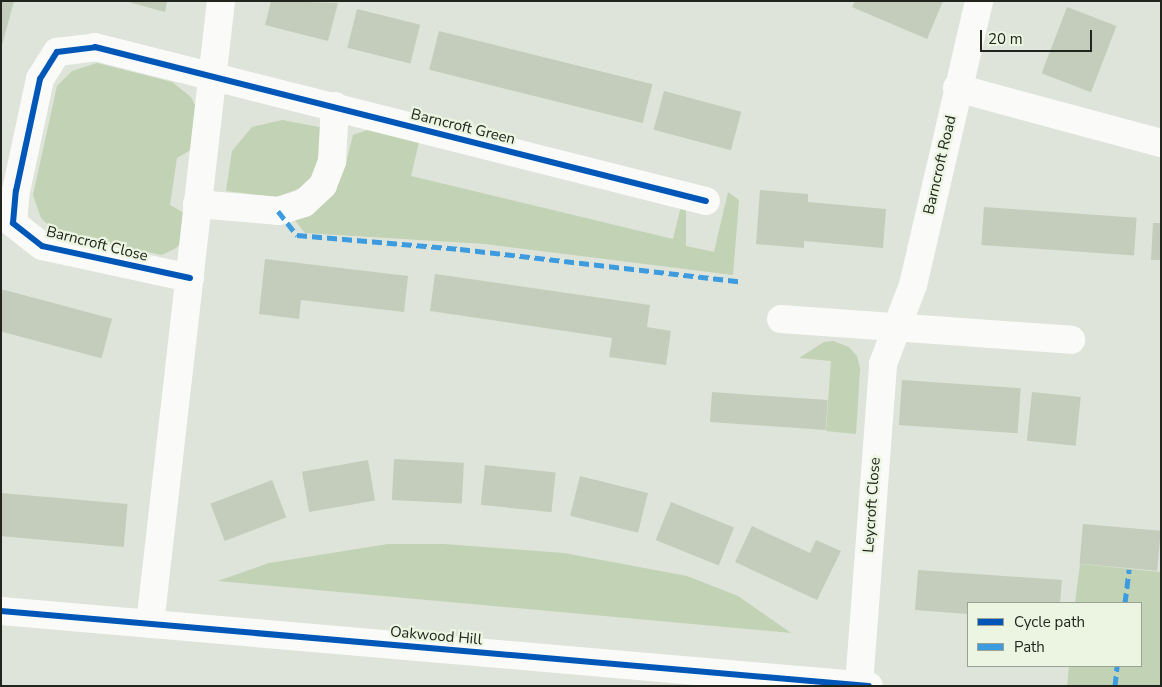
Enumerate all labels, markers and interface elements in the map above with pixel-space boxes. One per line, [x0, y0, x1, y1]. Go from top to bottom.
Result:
scale bar [982, 20, 1094, 52]
text: 20 m [988, 29, 1023, 49]
street label: Barncroft Green [409, 105, 517, 149]
street label: Barncroft Road [920, 114, 960, 216]
street label: Barncroft Close [44, 223, 150, 265]
street label: Leycroft Close [860, 457, 884, 553]
legend [967, 602, 1142, 667]
text: Cycle path [1014, 612, 1085, 632]
street label: Oakwood Hill [389, 623, 483, 649]
text: Path [1014, 637, 1045, 657]

